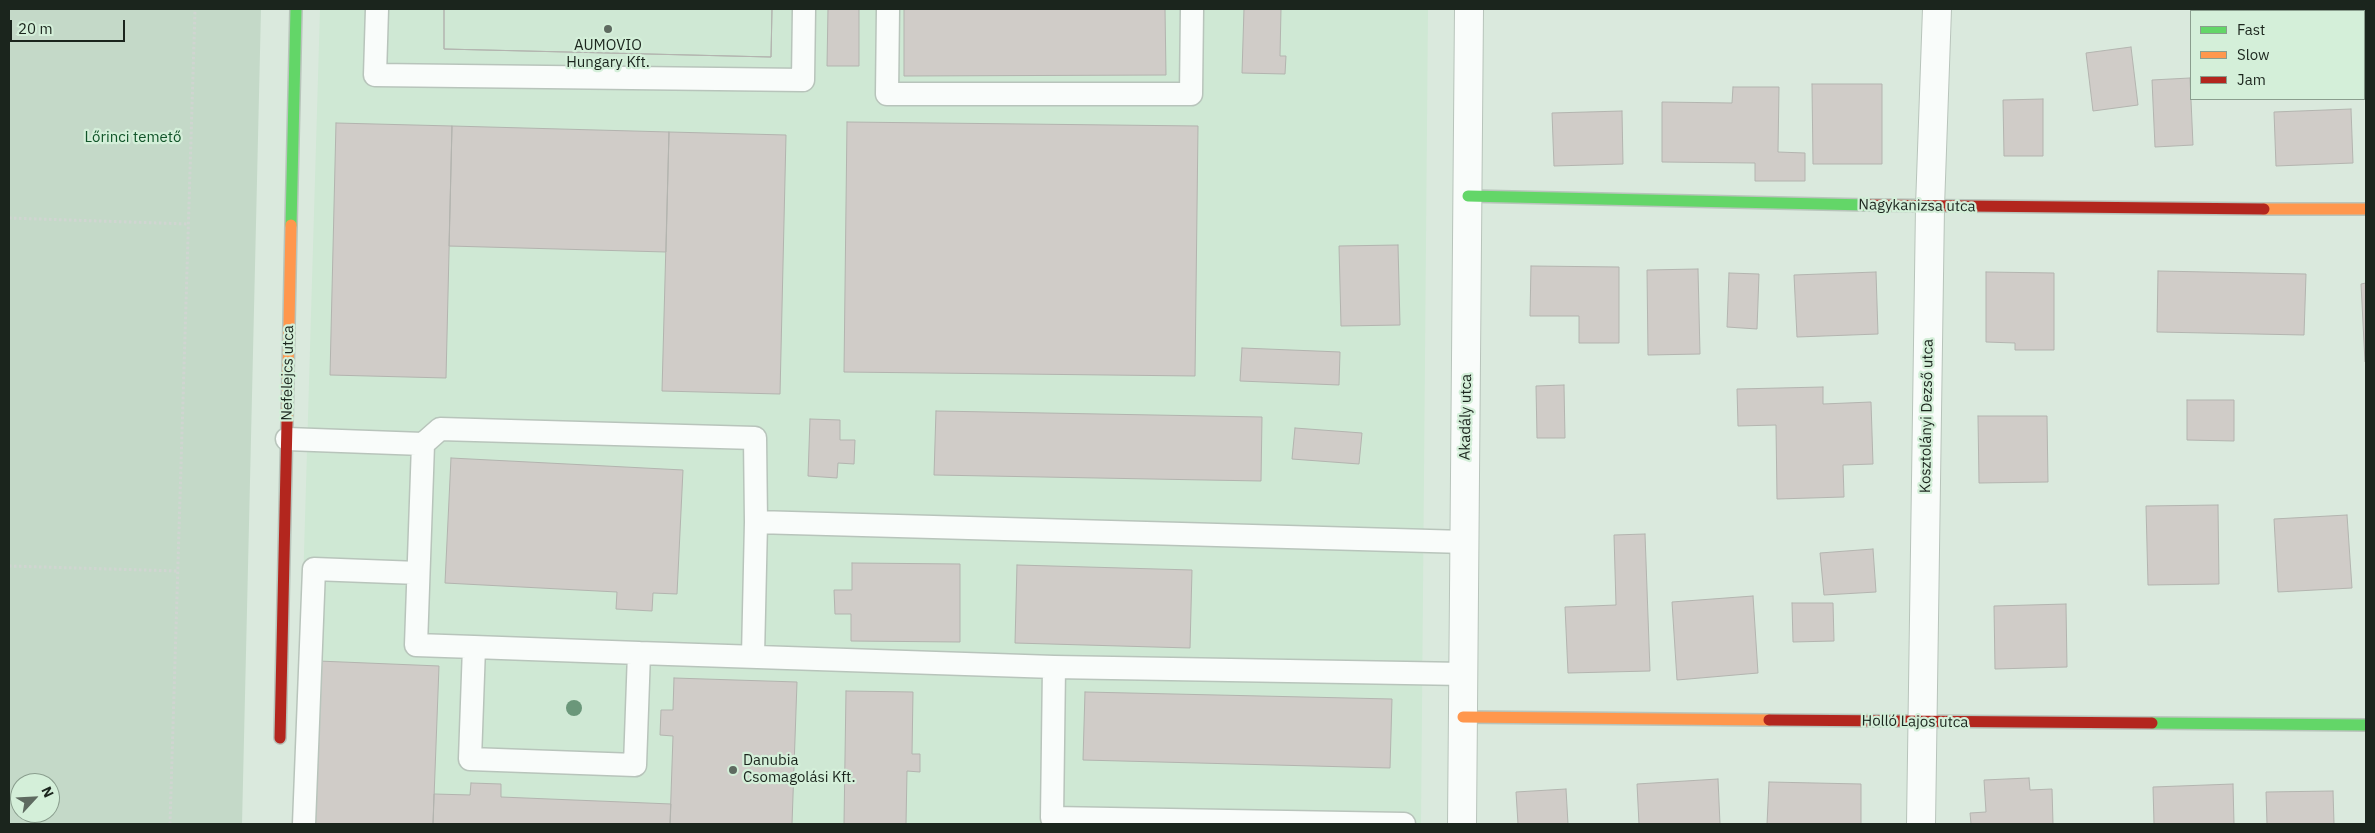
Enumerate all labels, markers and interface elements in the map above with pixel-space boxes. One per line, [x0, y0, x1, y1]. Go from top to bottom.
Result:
scale bar [12, 10, 128, 42]
legend [2190, 10, 2365, 100]
text: 20 m [18, 19, 53, 38]
text: Fast [2237, 20, 2265, 39]
marker: AUMOVIO Hungary Kft. [602, 23, 614, 35]
place label: AUMOVIO Hungary Kft. [566, 37, 650, 72]
text: Slow [2237, 45, 2270, 64]
text: Jam [2237, 70, 2266, 89]
park label: Lőrinci temető [85, 129, 181, 147]
street label: Nagykanizsa utca [1858, 196, 1976, 216]
street label: Nefelejcs utca [278, 325, 298, 421]
street label: Kosztolányi Dezső utca [1917, 339, 1937, 493]
street label: Akadály utca [1456, 374, 1476, 460]
street label: Holló Lajos utca [1861, 712, 1969, 732]
place label: Danubia Csomagolási Kft. [743, 752, 855, 787]
marker: Danubia Csomagolási Kft. [727, 764, 739, 776]
north arrow [10, 773, 60, 823]
text: N [37, 784, 58, 800]

